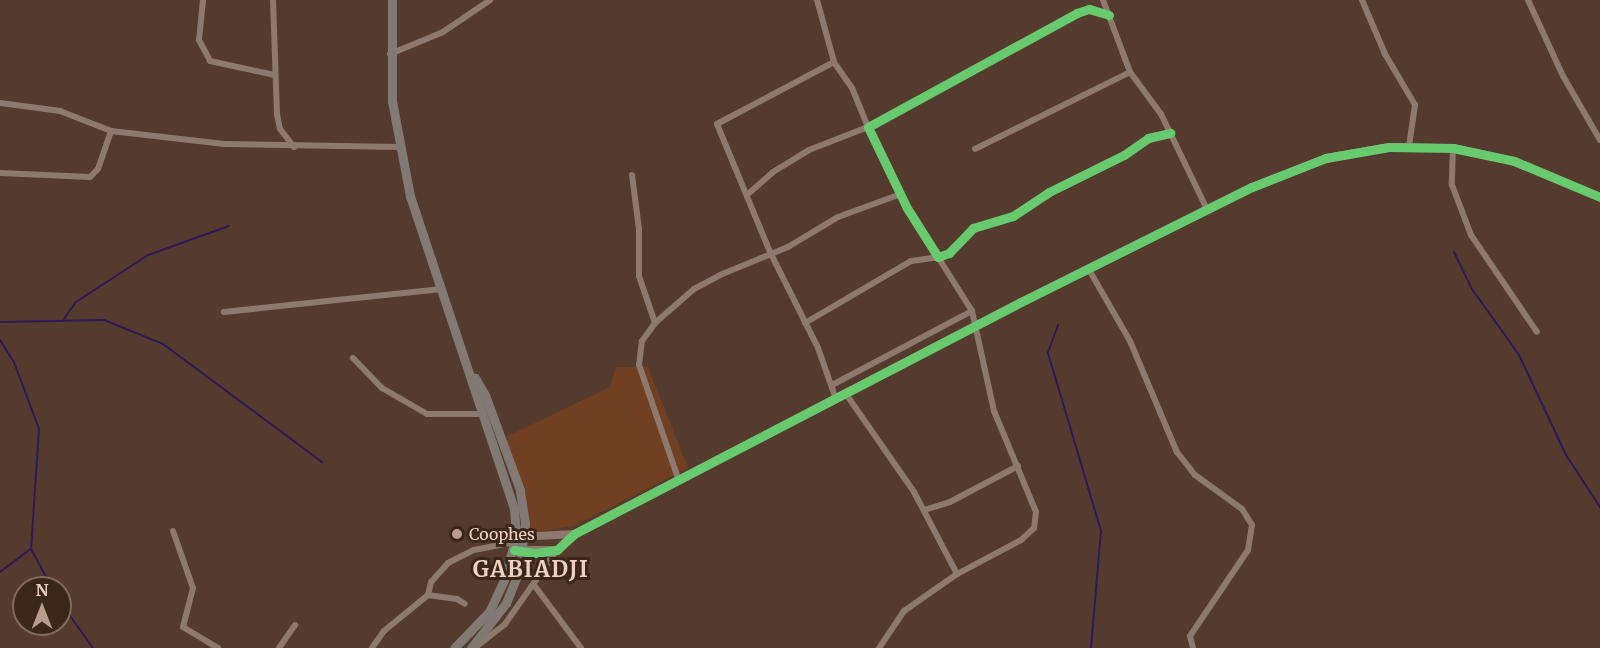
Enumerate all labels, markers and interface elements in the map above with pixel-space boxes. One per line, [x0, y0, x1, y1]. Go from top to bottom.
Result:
place label: Coophes [469, 524, 535, 544]
marker: Coophes [450, 527, 464, 541]
district label: GABIADJI [473, 557, 589, 583]
north arrow [12, 576, 72, 636]
text: N [36, 580, 48, 600]

